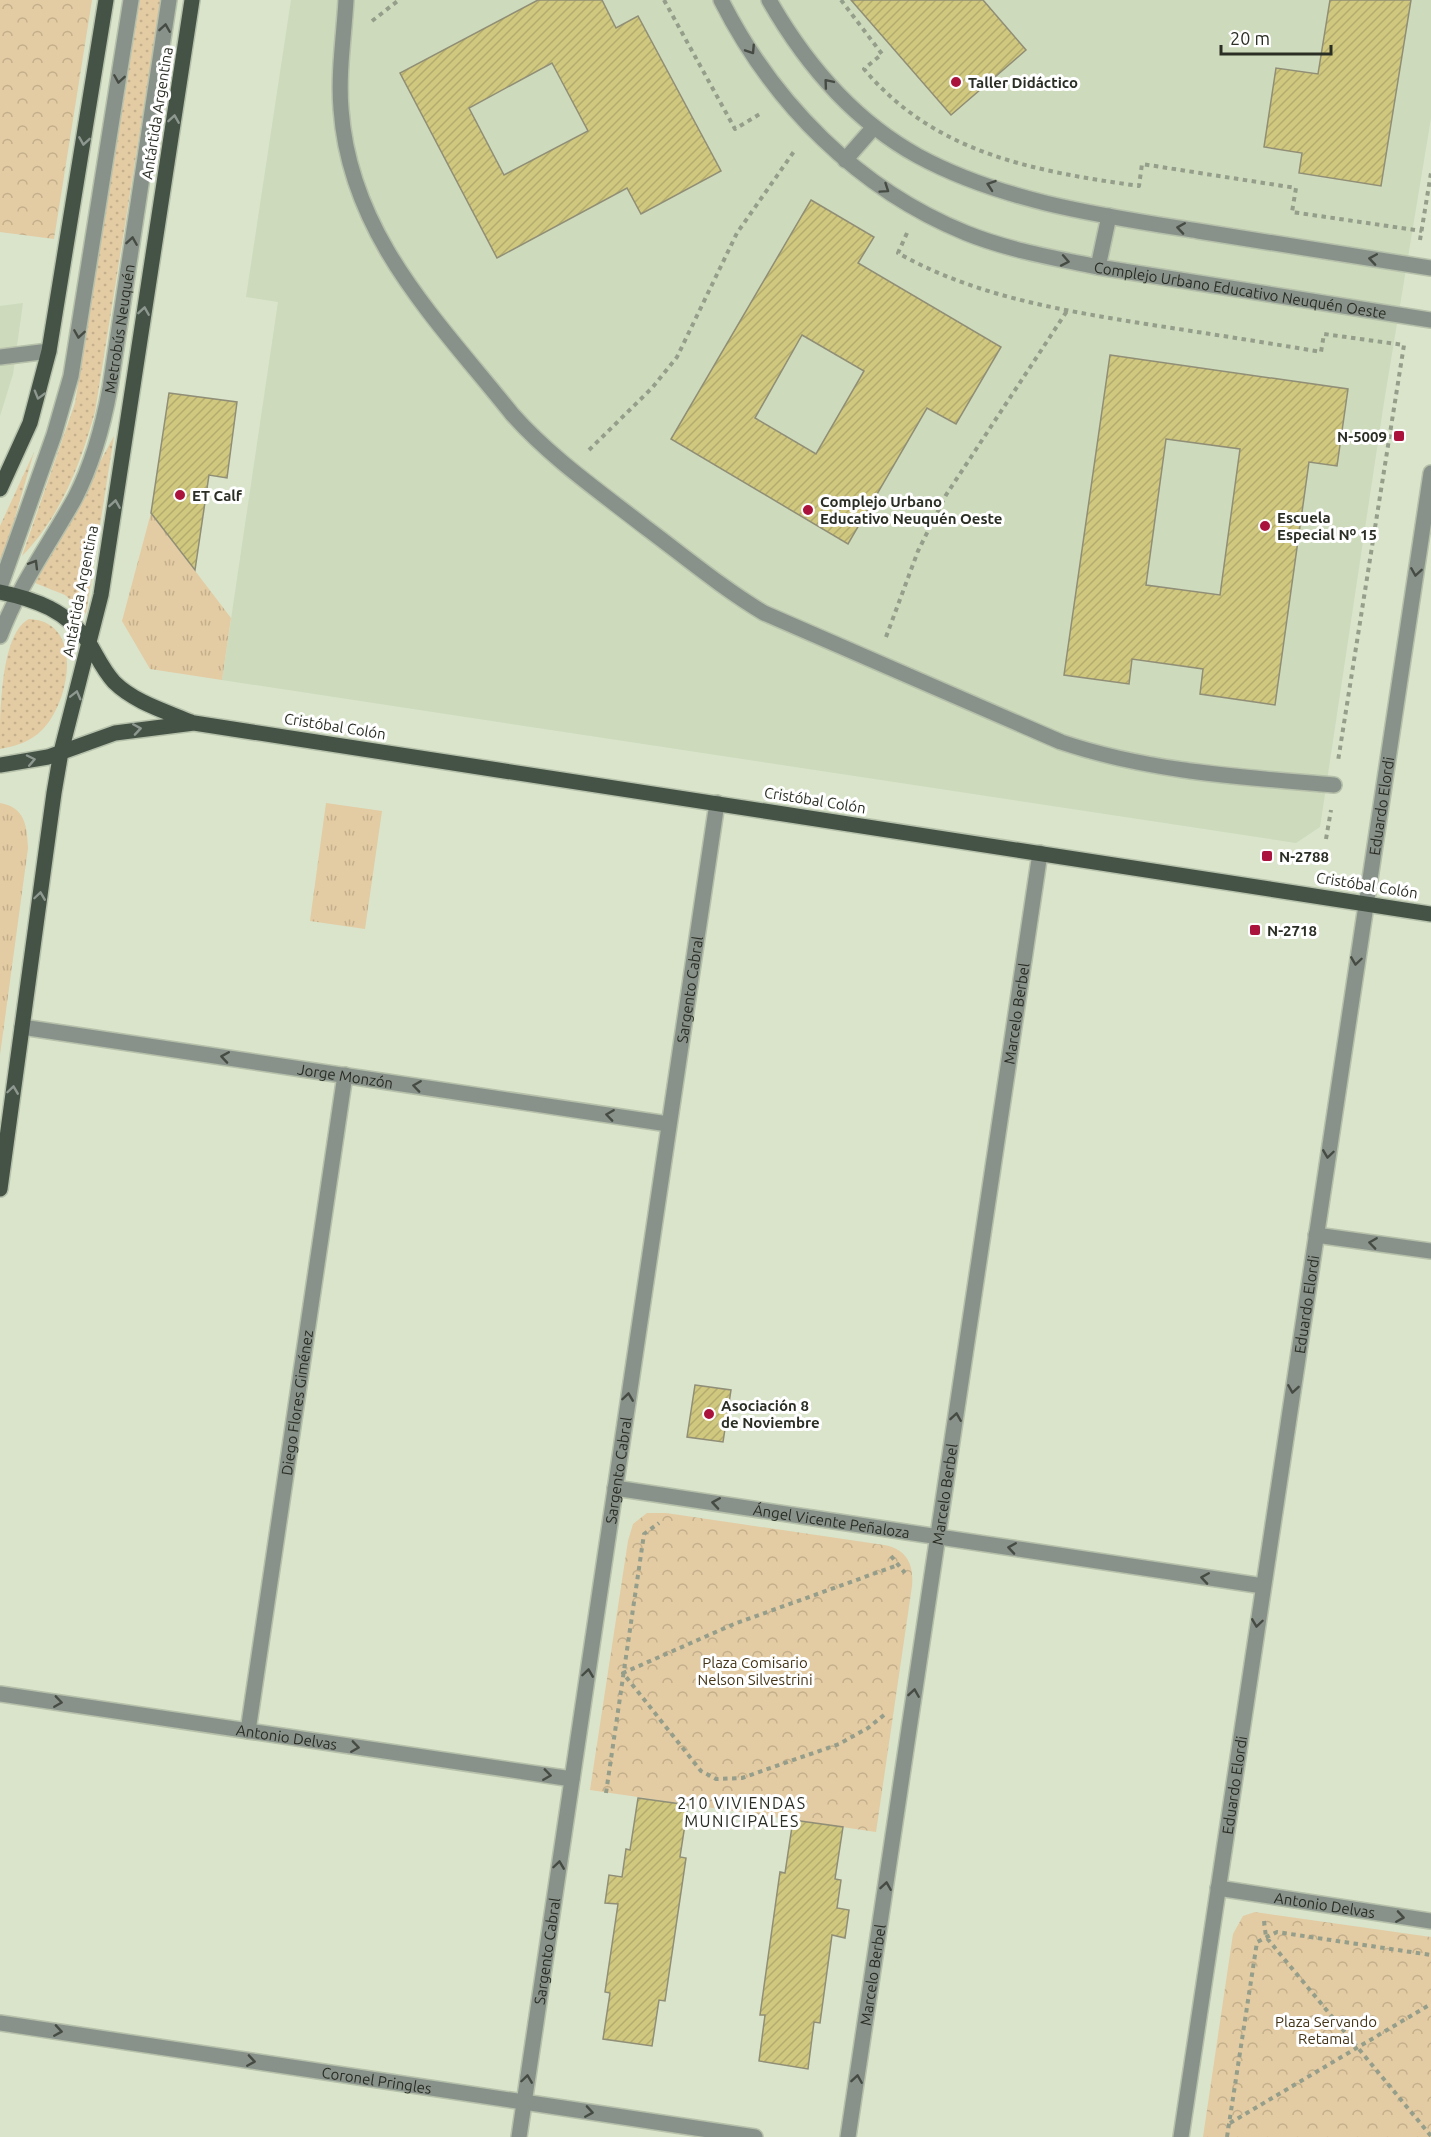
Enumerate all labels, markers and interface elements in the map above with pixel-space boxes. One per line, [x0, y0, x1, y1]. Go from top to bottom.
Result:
scale bar [1221, 18, 1330, 56]
one-way arrow [158, 23, 170, 32]
text: 20 m [1230, 28, 1270, 48]
one-way arrow [743, 44, 754, 55]
street label: Antártida Argentina [138, 46, 176, 180]
one-way arrow [113, 74, 125, 83]
place label: Taller Didáctico [968, 74, 1078, 91]
marker: Taller Didáctico [949, 75, 963, 89]
one-way arrow [824, 79, 835, 90]
one-way arrow [167, 114, 180, 124]
one-way arrow [78, 135, 91, 145]
one-way arrow [986, 180, 997, 193]
one-way arrow [879, 182, 890, 193]
one-way arrow [1176, 222, 1186, 235]
one-way arrow [126, 237, 138, 246]
one-way arrow [1060, 253, 1070, 266]
one-way arrow [1369, 253, 1378, 265]
street label: Complejo Urbano Educativo Neuquén Oeste [1093, 258, 1388, 321]
street label: Metrobús Neuquén [101, 263, 137, 395]
one-way arrow [138, 307, 150, 316]
one-way arrow [74, 329, 86, 338]
one-way arrow [33, 390, 46, 400]
place label: N-5009 [1337, 428, 1387, 445]
marker: N-5009 [1392, 429, 1406, 443]
place label: ET Calf [192, 487, 243, 504]
marker: ET Calf [173, 488, 187, 502]
place label: Complejo Urbano Educativo Neuquén Oeste [820, 493, 1002, 527]
one-way arrow [108, 500, 120, 509]
marker: Complejo Urbano Educativo Neuquén Oeste [801, 503, 815, 517]
place label: Escuela Especial Nº 15 [1277, 509, 1377, 543]
marker: Escuela Especial Nº 15 [1258, 519, 1272, 533]
street label: Antártida Argentina [59, 524, 101, 658]
one-way arrow [26, 560, 38, 570]
one-way arrow [1410, 568, 1422, 577]
one-way arrow [68, 690, 81, 700]
street label: Cristóbal Colón [283, 710, 387, 742]
one-way arrow [132, 723, 142, 736]
one-way arrow [26, 755, 36, 768]
street label: Eduardo Elordi [1365, 756, 1397, 856]
street label: Cristóbal Colón [763, 784, 867, 816]
place label: N-2788 [1279, 848, 1329, 865]
marker: N-2788 [1260, 849, 1274, 863]
street label: Cristóbal Colón [1315, 869, 1419, 901]
one-way arrow [33, 892, 45, 901]
place label: N-2718 [1267, 922, 1317, 939]
marker: N-2718 [1248, 923, 1262, 937]
street label: Sargento Cabral [673, 935, 706, 1044]
one-way arrow [1351, 957, 1363, 966]
street label: Marcelo Berbel [1000, 962, 1032, 1065]
one-way arrow [220, 1052, 229, 1064]
street label: Jorge Monzón [296, 1060, 394, 1091]
one-way arrow [413, 1081, 422, 1093]
one-way arrow [7, 1085, 19, 1094]
one-way arrow [606, 1109, 615, 1121]
one-way arrow [1322, 1150, 1334, 1159]
one-way arrow [1369, 1237, 1378, 1249]
street label: Eduardo Elordi [1290, 1254, 1322, 1355]
street label: Diego Flores Giménez [277, 1329, 316, 1476]
one-way arrow [1287, 1384, 1299, 1393]
one-way arrow [622, 1392, 634, 1401]
place label: Asociación 8 de Noviembre [721, 1397, 820, 1431]
marker: Asociación 8 de Noviembre [702, 1407, 716, 1421]
one-way arrow [949, 1413, 961, 1422]
street label: Sargento Cabral [602, 1416, 634, 1525]
street label: Marcelo Berbel [928, 1442, 960, 1546]
one-way arrow [711, 1498, 720, 1510]
street label: Ángel Vicente Peñaloza [752, 1501, 911, 1541]
one-way arrow [1008, 1543, 1017, 1555]
one-way arrow [1200, 1572, 1210, 1584]
one-way arrow [1252, 1618, 1264, 1627]
park label: Plaza Comisario Nelson Silvestrini [697, 1654, 813, 1688]
one-way arrow [581, 1668, 593, 1677]
one-way arrow [908, 1689, 920, 1698]
one-way arrow [53, 1696, 62, 1708]
street label: Antonio Delvas [235, 1721, 338, 1753]
street label: Eduardo Elordi [1218, 1735, 1250, 1835]
one-way arrow [350, 1740, 359, 1752]
one-way arrow [543, 1769, 552, 1781]
district label: 210 VIVIENDAS MUNICIPALES [677, 1794, 807, 1830]
one-way arrow [552, 1861, 564, 1870]
one-way arrow [879, 1882, 891, 1891]
street label: Antonio Delvas [1273, 1888, 1376, 1921]
street label: Sargento Cabral [530, 1896, 563, 2006]
one-way arrow [1396, 1910, 1405, 1922]
street label: Marcelo Berbel [856, 1923, 888, 2027]
park label: Plaza Servando Retamal [1275, 2013, 1377, 2047]
one-way arrow [53, 2025, 62, 2037]
one-way arrow [246, 2054, 255, 2066]
street label: Coronel Pringles [321, 2063, 433, 2097]
one-way arrow [521, 2075, 533, 2084]
one-way arrow [850, 2075, 862, 2084]
one-way arrow [583, 2105, 593, 2118]

